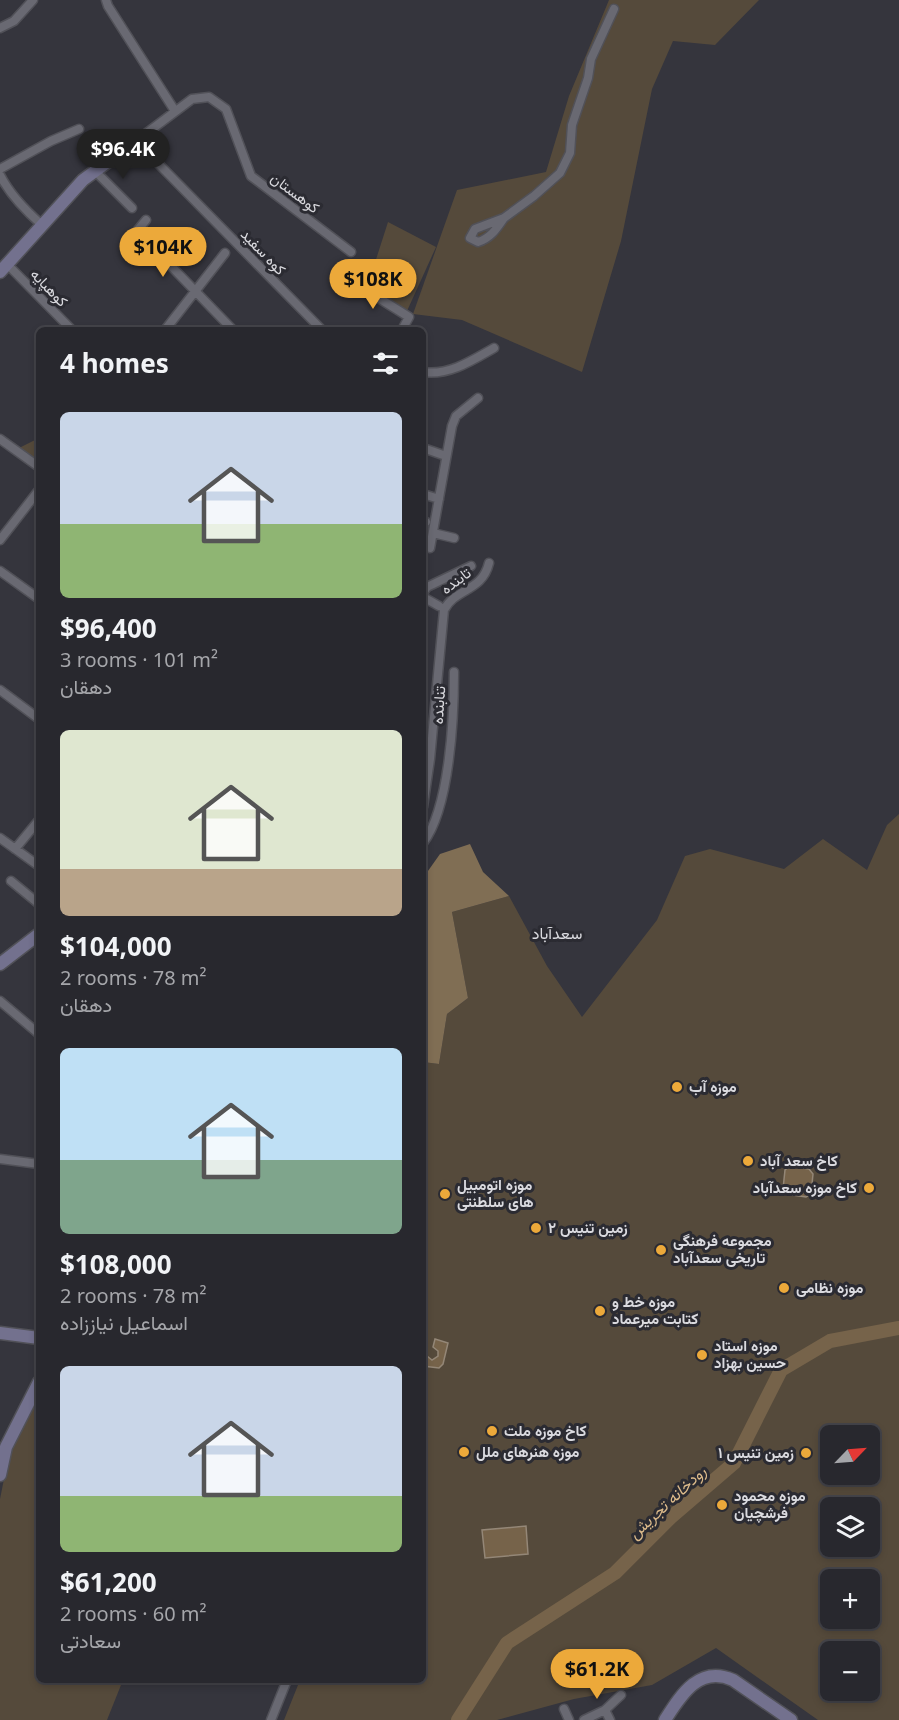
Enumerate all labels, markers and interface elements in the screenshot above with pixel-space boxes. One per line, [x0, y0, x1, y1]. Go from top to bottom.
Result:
pin: $96.4K [74, 129, 172, 180]
text: $96.4K [91, 135, 155, 162]
street label: کوهستان [267, 167, 324, 217]
street label: کوه سفید [237, 224, 291, 279]
pin: $104K [121, 227, 205, 278]
text: $104K [133, 233, 193, 260]
pin: $108K [331, 259, 415, 310]
street label: کوهپایه [26, 264, 73, 312]
text: $108K [343, 265, 403, 292]
text: 4 homes [60, 345, 169, 381]
icon: filters [369, 347, 402, 380]
icon: home [177, 451, 285, 559]
street label: تابنده [436, 562, 475, 598]
text: $96,400 [60, 610, 157, 646]
text: 3 rooms · 101 m² [60, 646, 218, 673]
text: دهقان [60, 673, 112, 700]
street label: تنابنده [427, 685, 449, 725]
icon: home [177, 769, 285, 877]
district label: سعدآباد [532, 922, 582, 944]
text: $104,000 [60, 928, 172, 964]
text: 2 rooms · 78 m² [60, 964, 207, 991]
text: دهقان [60, 991, 112, 1018]
place label: موزه آب [689, 1076, 737, 1096]
marker: موزه آب [670, 1080, 684, 1094]
icon: home [177, 1087, 285, 1195]
place label: کاخ سعد آباد [760, 1150, 838, 1171]
marker: کاخ سعد آباد [741, 1154, 755, 1168]
place label: موزه اتومبیل های سلطنتی [457, 1174, 534, 1211]
place label: کاخ موزه سعدآباد [753, 1177, 857, 1198]
marker: کاخ موزه سعدآباد [862, 1181, 876, 1195]
marker: موزه اتومبیل های سلطنتی [438, 1187, 452, 1201]
place label: زمین تنیس ۲ [548, 1217, 628, 1237]
marker: زمین تنیس ۲ [529, 1221, 543, 1235]
place label: مجموعه فرهنگی تاریخی سعدآباد [673, 1230, 772, 1267]
marker: مجموعه فرهنگی تاریخی سعدآباد [654, 1243, 668, 1257]
text: $108,000 [60, 1246, 172, 1282]
place label: موزه نظامی [796, 1277, 863, 1297]
marker: موزه نظامی [777, 1281, 791, 1295]
text: 2 rooms · 78 m² [60, 1282, 207, 1309]
place label: موزه خط و کتابت میرعماد [612, 1291, 698, 1328]
marker: موزه خط و کتابت میرعماد [593, 1304, 607, 1318]
text: اسماعیل نیاززاده [60, 1309, 188, 1336]
place label: موزه استاد حسین بهزاد [714, 1335, 786, 1372]
marker: موزه استاد حسین بهزاد [695, 1348, 709, 1362]
icon: home [177, 1405, 285, 1513]
place label: کاخ موزه ملت [504, 1420, 587, 1441]
marker: کاخ موزه ملت [485, 1424, 499, 1438]
north arrow [820, 1425, 880, 1485]
map controls [820, 1425, 880, 1701]
place label: موزه هنرهای ملل [476, 1441, 579, 1461]
place label: زمین تنیس ۱ [718, 1442, 794, 1462]
marker: موزه هنرهای ملل [457, 1445, 471, 1459]
marker: زمین تنیس ۱ [799, 1446, 813, 1460]
water label: رودخانه تجریش [623, 1460, 711, 1544]
place label: موزه محمود فرشچیان [734, 1485, 806, 1523]
button: layers [820, 1497, 880, 1557]
marker: موزه محمود فرشچیان [715, 1498, 729, 1512]
text: $61,200 [60, 1564, 157, 1600]
button: + [820, 1569, 880, 1629]
text: 2 rooms · 60 m² [60, 1600, 207, 1627]
text: سعادتی [60, 1627, 121, 1654]
button: − [820, 1641, 880, 1701]
pin: $61.2K [548, 1649, 646, 1700]
text: $61.2K [565, 1655, 629, 1682]

